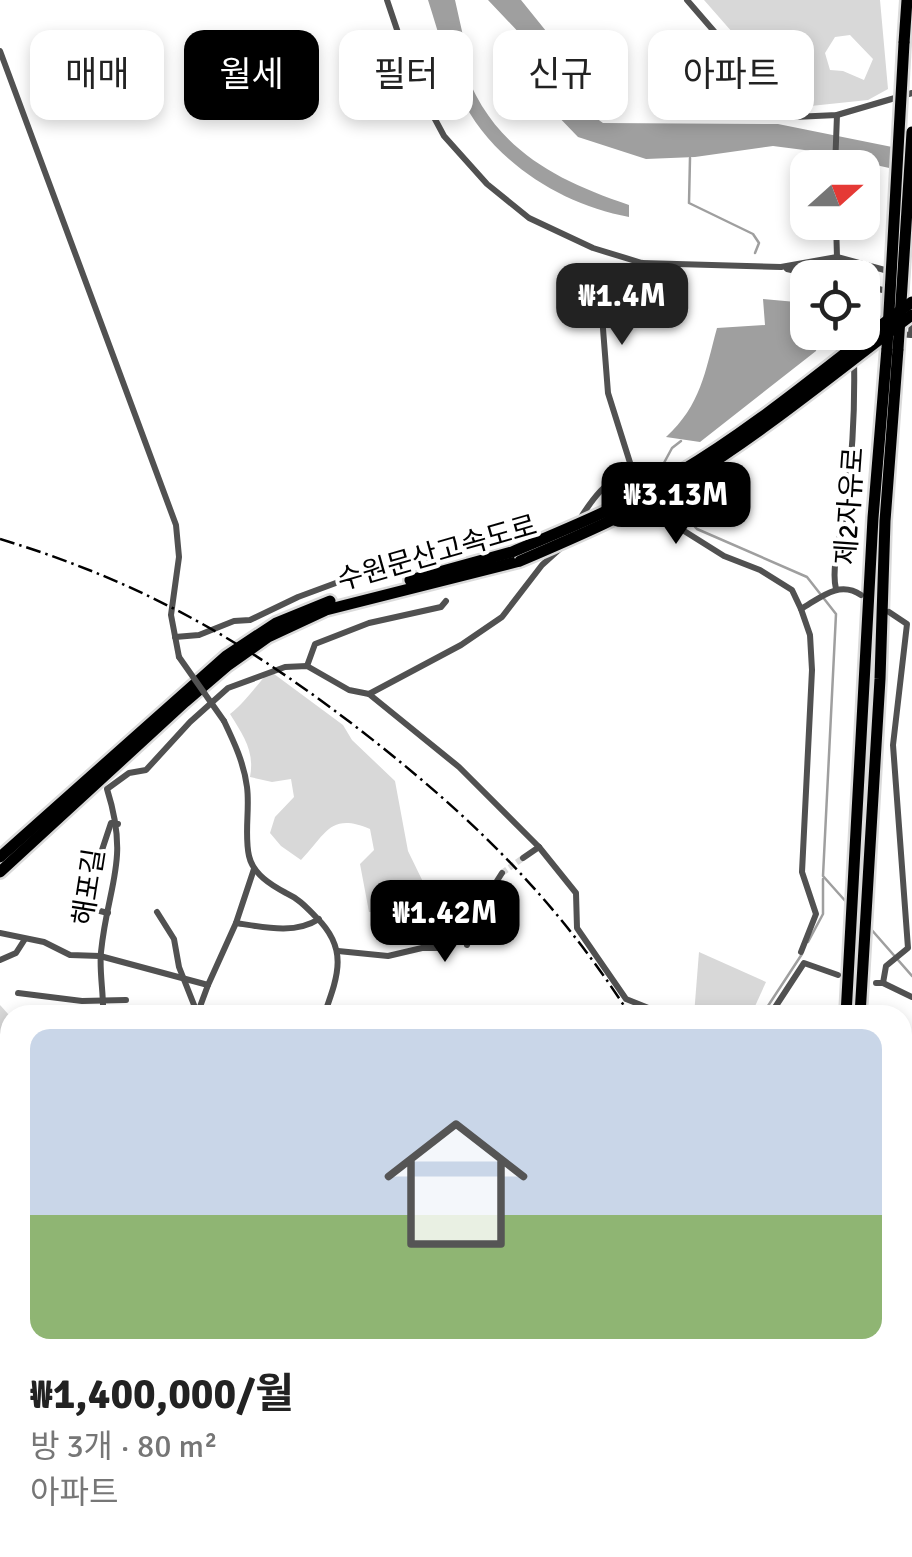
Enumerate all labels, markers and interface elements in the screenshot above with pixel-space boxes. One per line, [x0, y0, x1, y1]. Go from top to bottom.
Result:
chip: 매매 [30, 30, 164, 120]
chip: 월세 [184, 30, 319, 120]
chip: 필터 [339, 30, 473, 120]
chip: 신규 [493, 30, 628, 120]
chip: 아파트 [648, 30, 814, 120]
north arrow [790, 150, 880, 240]
map controls [790, 150, 880, 350]
button: locate [790, 260, 880, 350]
pin: ₩1.4M [552, 263, 692, 348]
text: ₩1.4M [578, 276, 666, 315]
street label: 제2자유로 [829, 446, 871, 566]
pin: ₩3.13M [595, 462, 757, 547]
text: ₩3.13M [624, 475, 728, 514]
street label: 수원문산고속도로 [333, 508, 541, 598]
street label: 해포길 [66, 846, 112, 928]
pin: ₩1.42M [364, 880, 526, 965]
text: ₩1.42M [393, 893, 497, 932]
icon: home [366, 1094, 546, 1274]
text: ₩1,400,000/월 [30, 1369, 294, 1420]
text: 방 3개 · 80 m² [30, 1427, 218, 1466]
text: 아파트 [30, 1473, 118, 1512]

